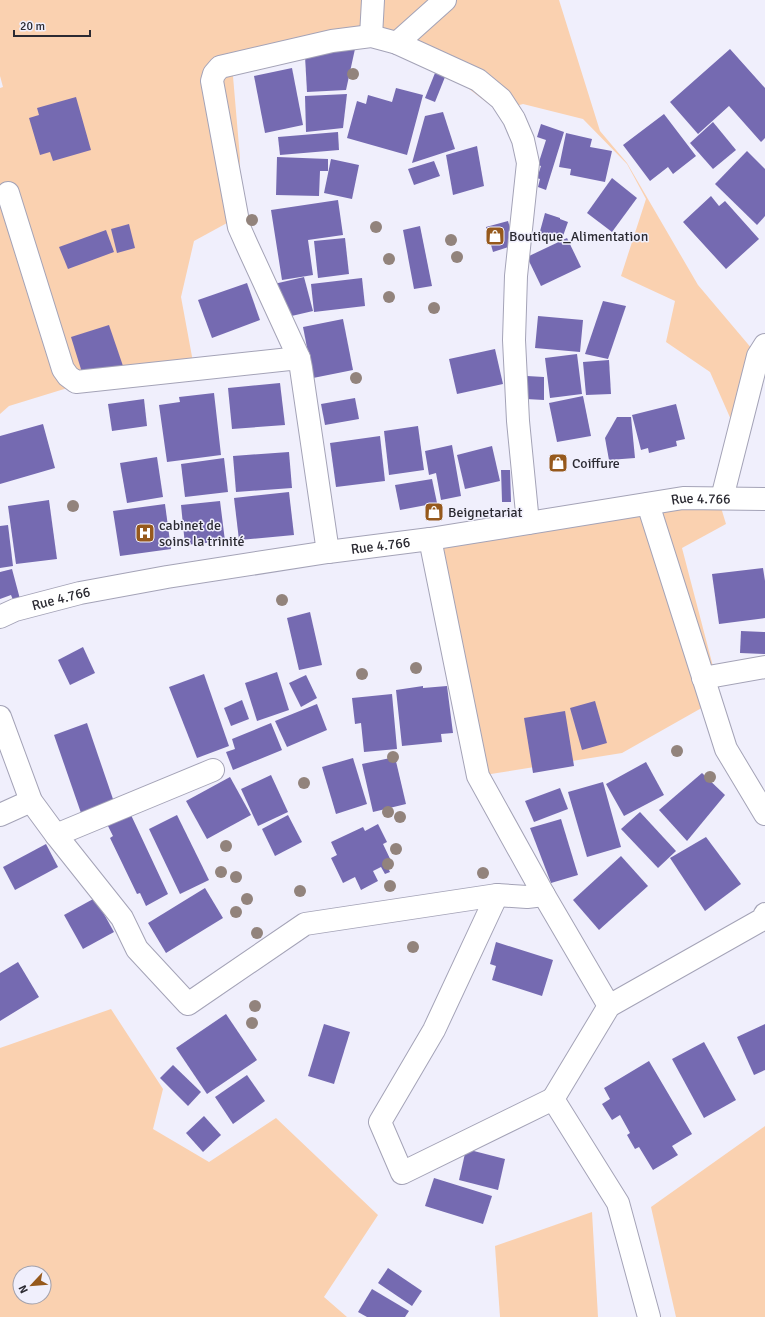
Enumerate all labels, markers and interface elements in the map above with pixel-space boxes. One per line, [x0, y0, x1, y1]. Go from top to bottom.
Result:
scale bar [14, 12, 90, 38]
text: 20 m [20, 19, 45, 34]
shop icon: Boutique_Alimentation [484, 225, 506, 247]
place label: Boutique_Alimentation [509, 228, 648, 245]
shop icon: Coiffure [547, 452, 569, 474]
place label: Coiffure [572, 455, 620, 472]
street label: Rue 4.766 [670, 489, 731, 508]
shop icon: Beignetariat [423, 501, 445, 523]
place label: Beignetariat [448, 504, 522, 521]
place label: cabinet de soins la trinité [159, 517, 245, 550]
hospital icon: cabinet de soins la trinité [134, 522, 156, 544]
street label: Rue 4.766 [350, 533, 411, 558]
street label: Rue 4.766 [30, 583, 92, 614]
north arrow [12, 1265, 52, 1305]
text: N [16, 1283, 31, 1295]

